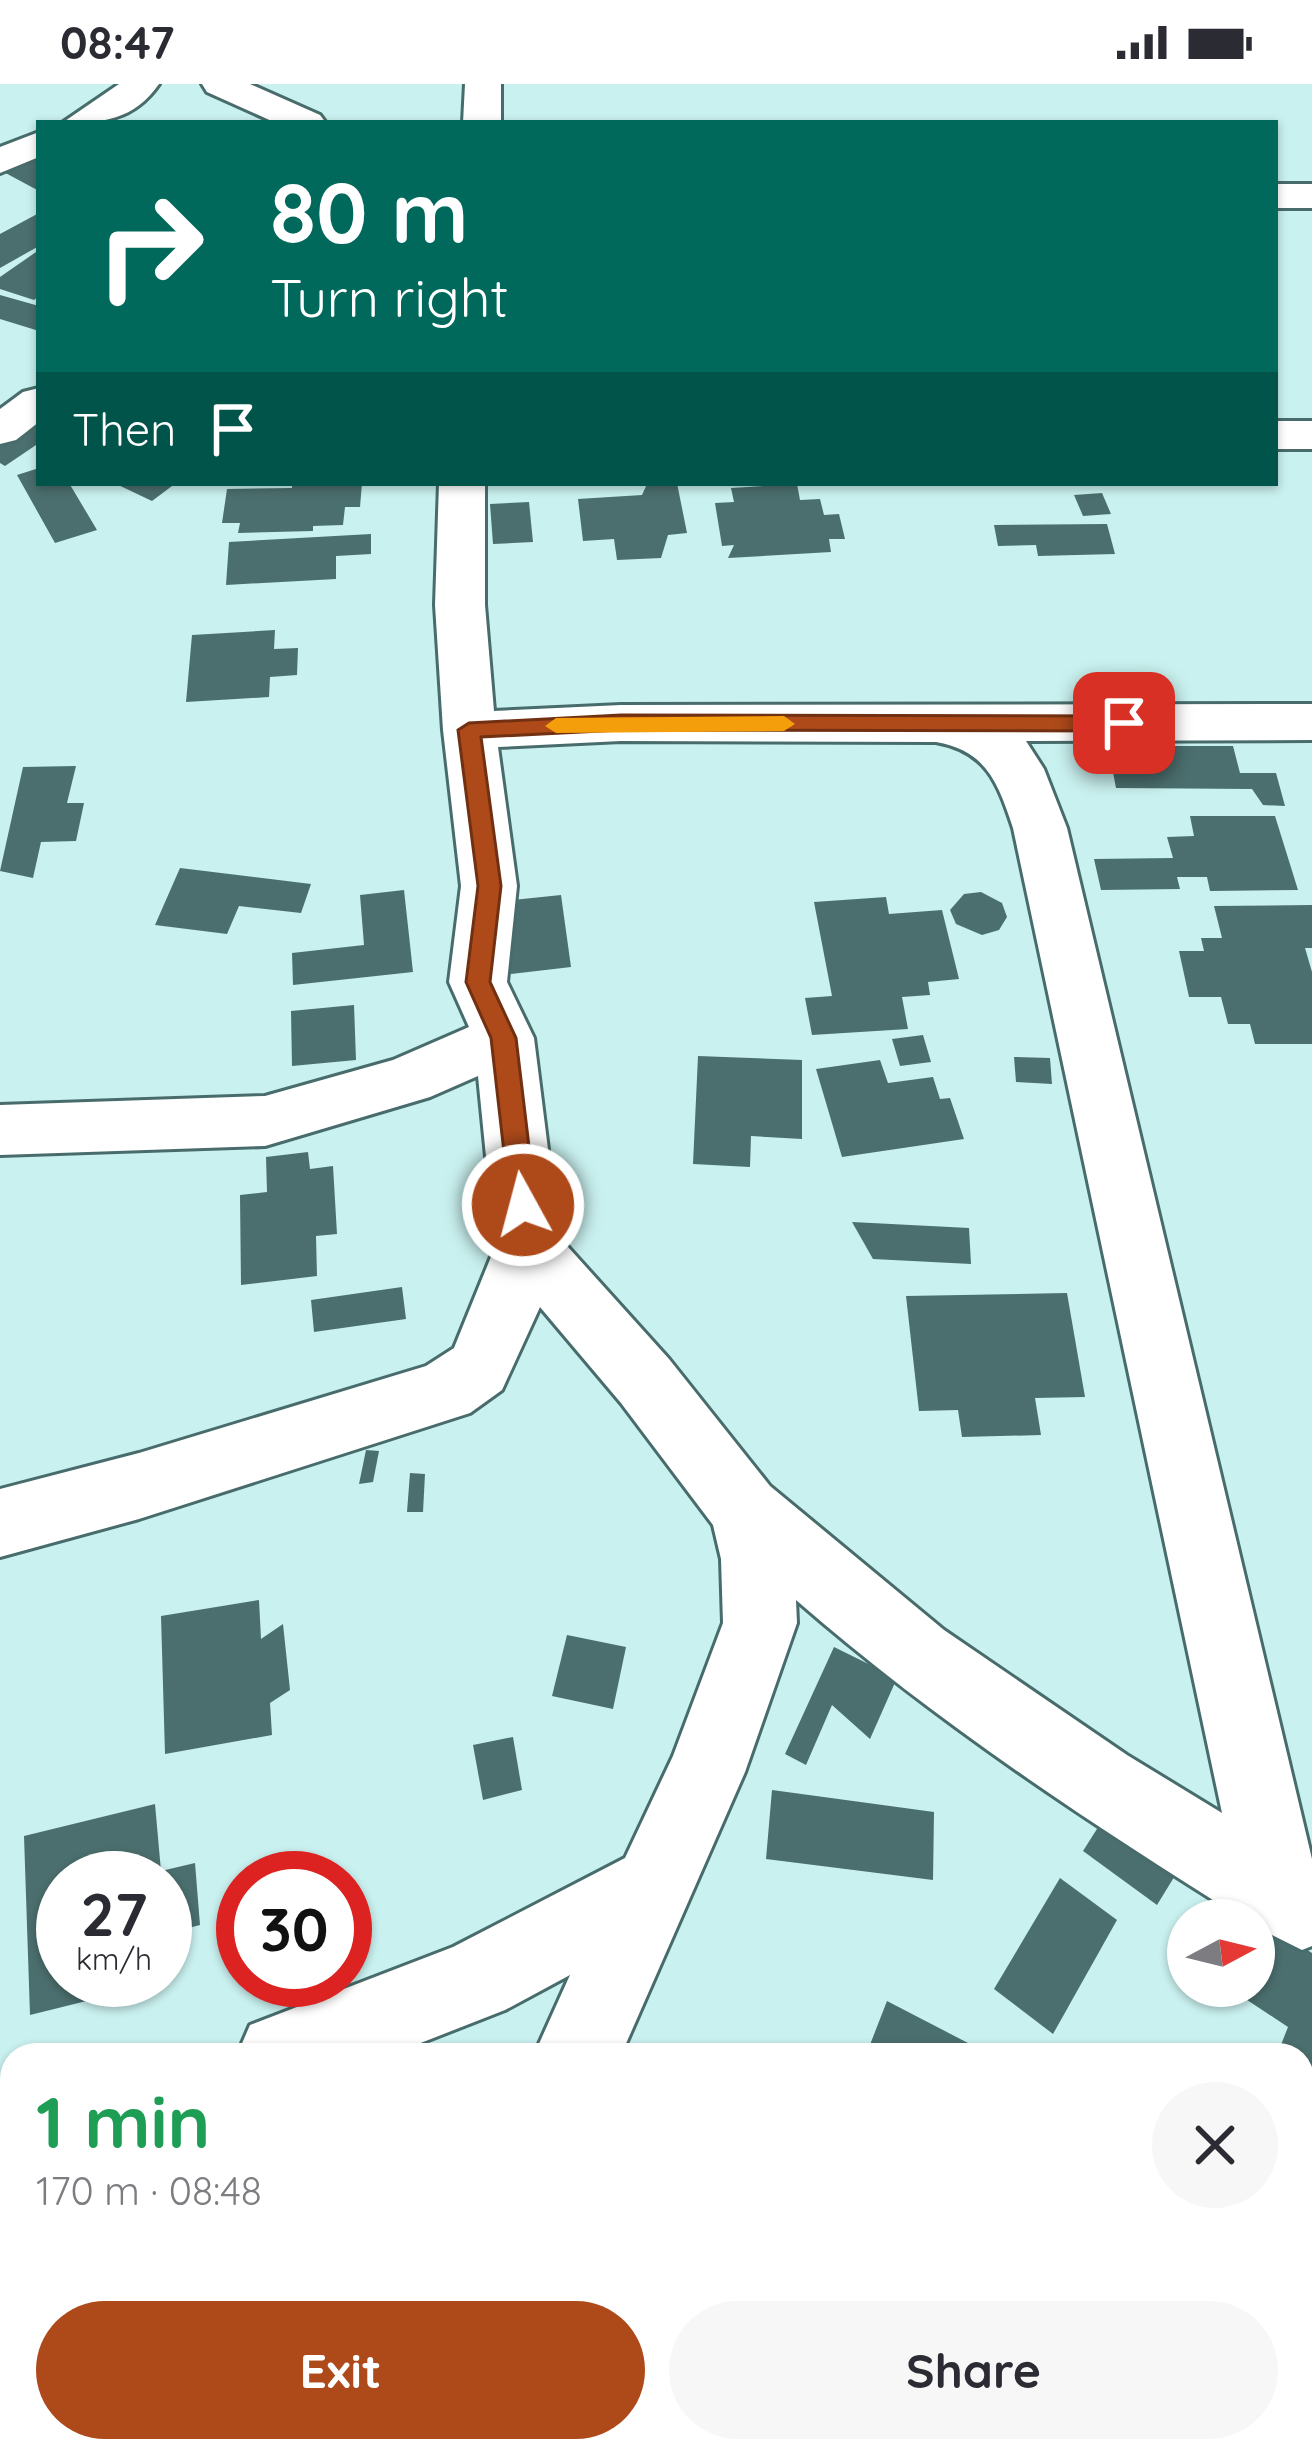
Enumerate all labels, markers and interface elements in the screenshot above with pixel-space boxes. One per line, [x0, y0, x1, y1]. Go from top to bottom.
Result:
text: 08:47 [60, 14, 174, 70]
text: 80 m [270, 159, 469, 264]
icon: right [72, 168, 228, 324]
text: Turn right [270, 263, 509, 331]
icon: arrive [200, 396, 266, 462]
text: Then [72, 401, 176, 457]
pin [1073, 672, 1175, 774]
icon: arrive [1091, 690, 1157, 756]
position arrow [460, 1142, 586, 1268]
speed limit sign: 30 [216, 1851, 372, 2007]
text: 27 [80, 1876, 148, 1951]
north arrow [1167, 1899, 1275, 2007]
map controls [1167, 1899, 1275, 2007]
text: km/h [76, 1940, 152, 1978]
text: 1 min [36, 2076, 210, 2166]
button: close [1152, 2082, 1278, 2208]
text: 170 m · 08:48 [36, 2166, 262, 2215]
button: Exit [36, 2301, 645, 2439]
button: Share [669, 2301, 1278, 2439]

